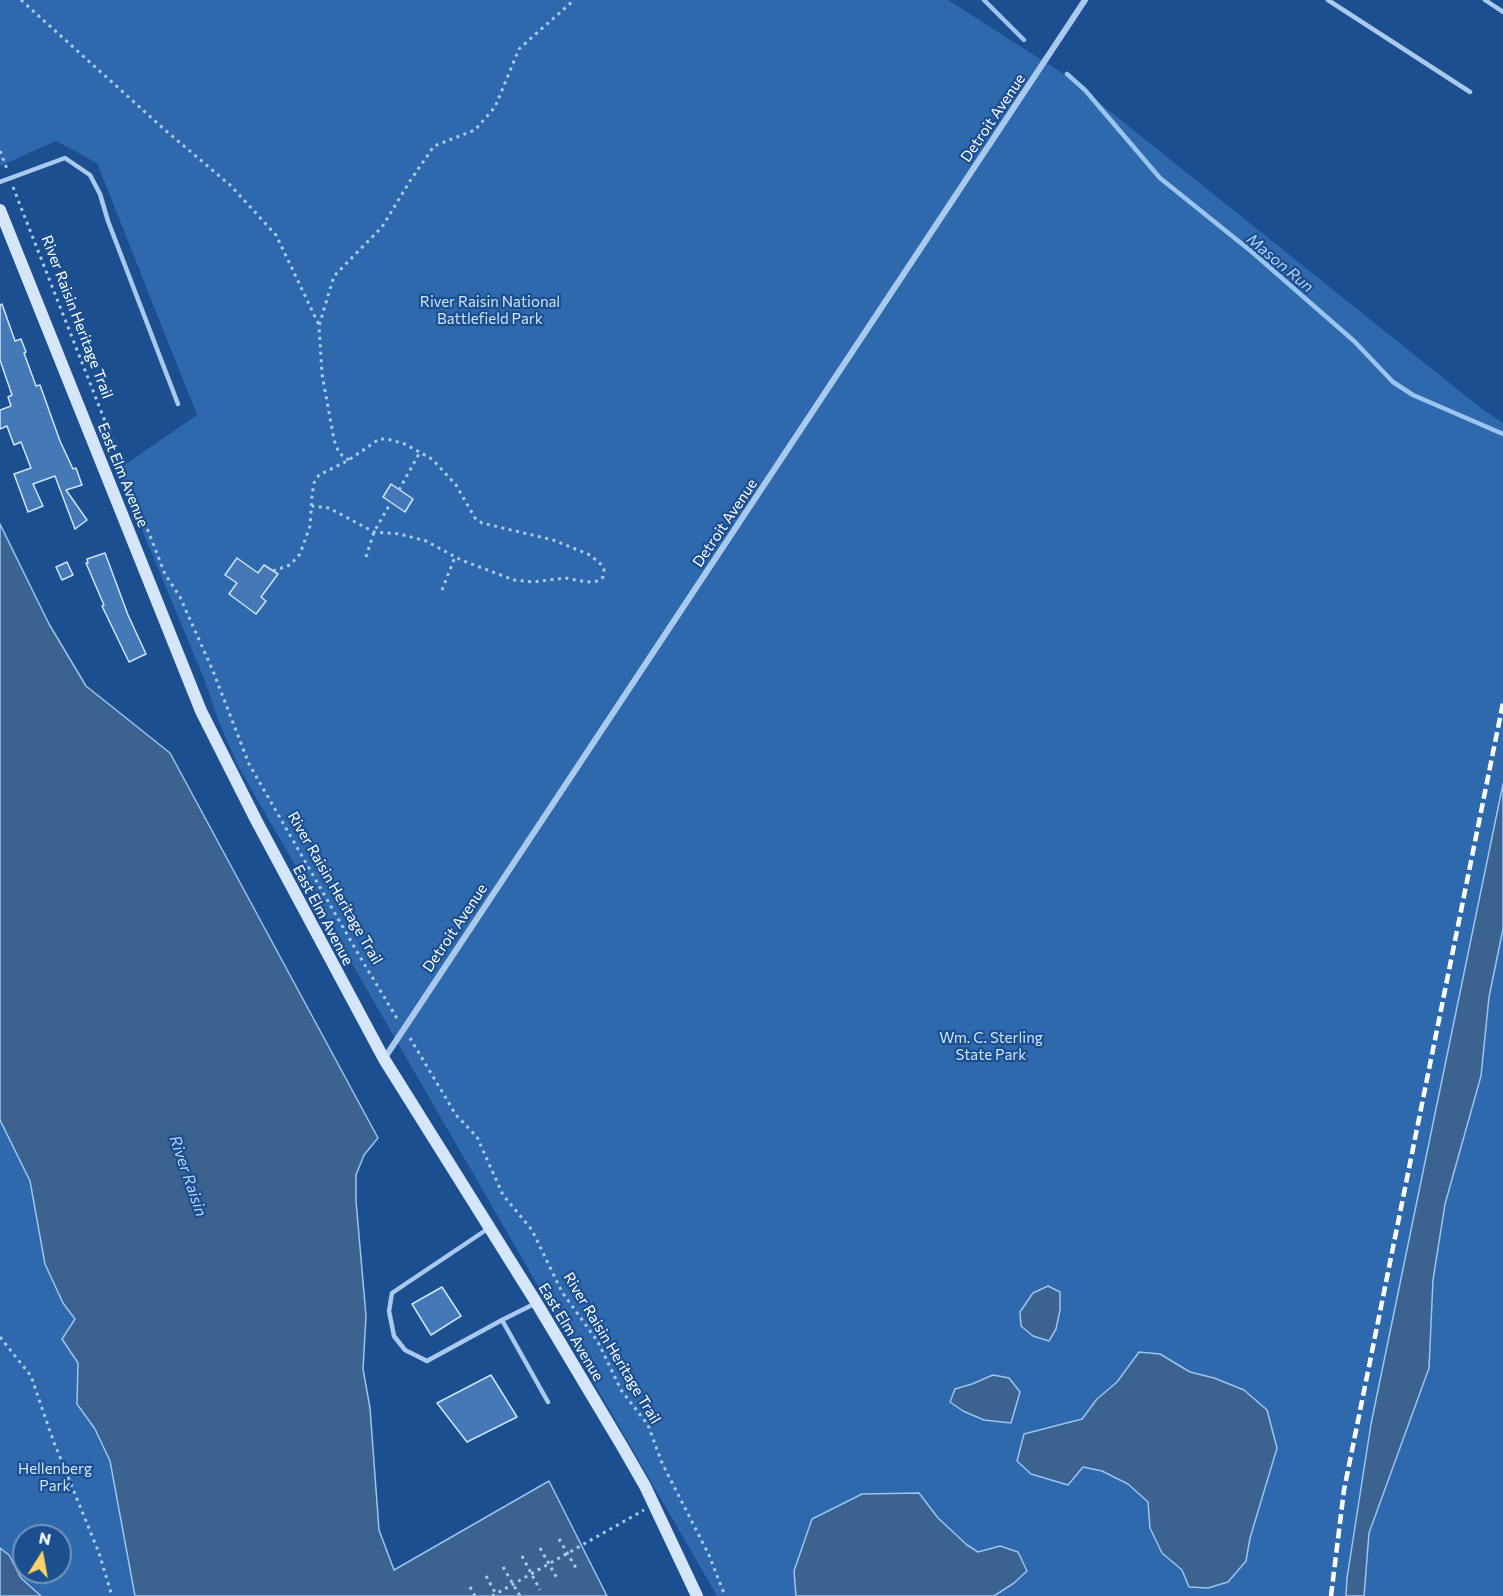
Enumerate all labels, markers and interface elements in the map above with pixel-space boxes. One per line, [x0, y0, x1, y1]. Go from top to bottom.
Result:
street label: Detroit Avenue [957, 70, 1029, 166]
water label: Mason Run [1243, 230, 1317, 296]
street label: River Raisin Heritage Trail [38, 233, 116, 401]
park label: River Raisin National Battlefield Park [420, 293, 560, 328]
street label: East Elm Avenue [94, 420, 152, 530]
street label: Detroit Avenue [689, 475, 761, 571]
street label: River Raisin Heritage Trail [284, 808, 386, 968]
street label: East Elm Avenue [289, 862, 357, 968]
street label: Detroit Avenue [419, 880, 491, 976]
park label: Wm. C. Sterling State Park [939, 1029, 1043, 1064]
water label: River Raisin [165, 1133, 211, 1219]
street label: River Raisin Heritage Trail [560, 1269, 664, 1427]
street label: East Elm Avenue [535, 1280, 607, 1384]
park label: Hellenberg Park [18, 1460, 92, 1495]
north arrow [12, 1524, 72, 1584]
text: N [37, 1527, 53, 1548]

